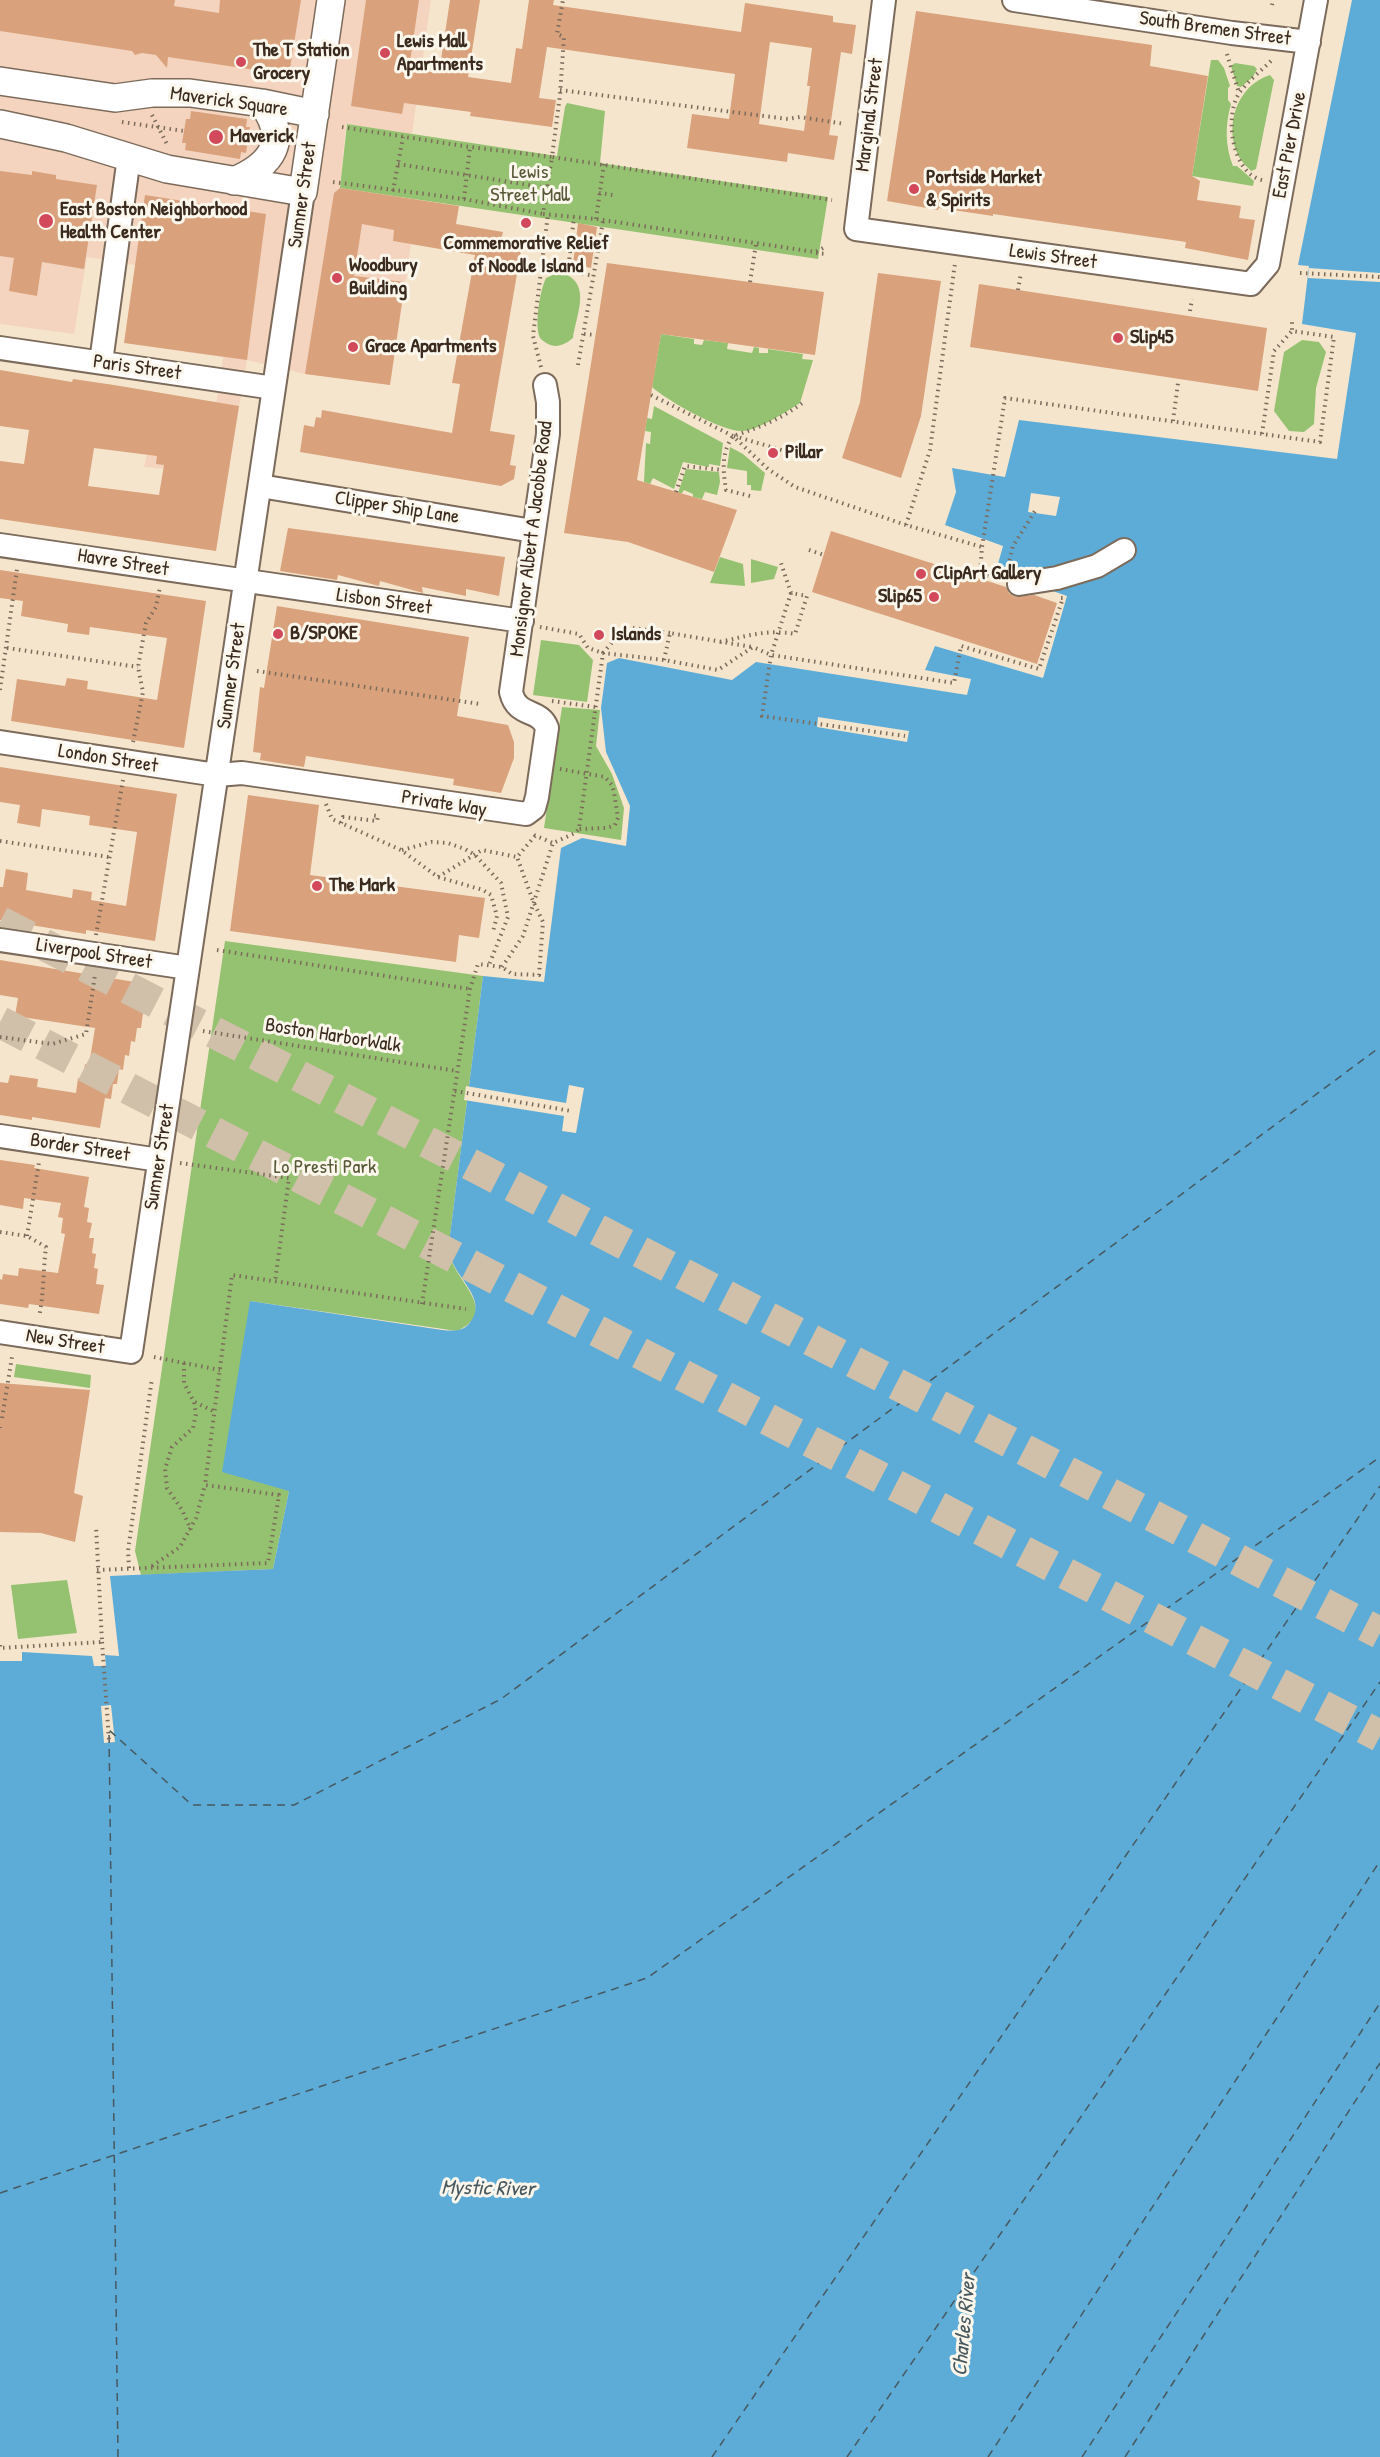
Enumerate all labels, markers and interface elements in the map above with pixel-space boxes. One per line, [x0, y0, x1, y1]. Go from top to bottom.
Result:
street label: South Bremen Street [1138, 6, 1292, 52]
place label: Lewis Mall Apartments [397, 30, 483, 77]
place label: The T Station Grocery [253, 39, 350, 86]
marker: Lewis Mall Apartments [378, 46, 392, 60]
marker: The T Station Grocery [234, 55, 248, 69]
street label: Marginal Street [851, 57, 889, 173]
street label: Maverick Square [169, 82, 289, 122]
street label: East Pier Drive [1268, 90, 1312, 200]
place label: Maverick [230, 125, 294, 149]
marker: Maverick [207, 128, 225, 146]
street label: Sumner Street [284, 141, 322, 249]
park label: Lewis Street Mall [490, 161, 570, 208]
place label: Portside Market & Spirits [926, 166, 1041, 213]
marker: Portside Market & Spirits [907, 182, 921, 196]
place label: East Boston Neighborhood Health Center [60, 198, 247, 245]
marker: East Boston Neighborhood Health Center [37, 212, 55, 230]
marker: Commemorative Relief of Noodle Island [519, 216, 533, 230]
place label: Commemorative Relief of Noodle Island [443, 232, 609, 279]
street label: Lewis Street [1008, 239, 1098, 275]
place label: Woodbury Building [349, 254, 418, 301]
marker: Woodbury Building [330, 271, 344, 285]
place label: Slip45 [1130, 326, 1173, 350]
marker: Slip45 [1111, 331, 1125, 345]
place label: Grace Apartments [365, 335, 496, 359]
marker: Grace Apartments [346, 340, 360, 354]
street label: Paris Street [92, 350, 182, 386]
street label: Monsignor Albert A Jacobbe Road [506, 420, 558, 658]
place label: Pillar [785, 441, 823, 465]
marker: Pillar [766, 446, 780, 460]
street label: Clipper Ship Lane [333, 486, 461, 530]
street label: Havre Street [76, 544, 170, 582]
place label: ClipArt Gallery [933, 562, 1041, 586]
marker: ClipArt Gallery [914, 567, 928, 581]
street label: Lisbon Street [335, 583, 433, 621]
place label: Slip65 [878, 585, 922, 609]
marker: Slip65 [927, 590, 941, 604]
street label: Sumner Street [213, 622, 251, 730]
place label: B/SPOKE [290, 622, 358, 646]
place label: Islands [611, 623, 661, 647]
marker: B/SPOKE [271, 627, 285, 641]
marker: Islands [592, 628, 606, 642]
street label: London Street [56, 739, 160, 779]
street label: Private Way [400, 785, 488, 823]
place label: The Mark [329, 874, 395, 898]
marker: The Mark [310, 879, 324, 893]
street label: Liverpool Street [34, 933, 154, 975]
street label: Boston HarborWalk [263, 1013, 403, 1059]
street label: Sumner Street [140, 1102, 180, 1212]
street label: Border Street [28, 1128, 132, 1168]
park label: Lo Presti Park [274, 1156, 376, 1180]
street label: New Street [24, 1324, 106, 1360]
water label: Mystic River [441, 2176, 535, 2202]
water label: Charles River [948, 2273, 982, 2377]

